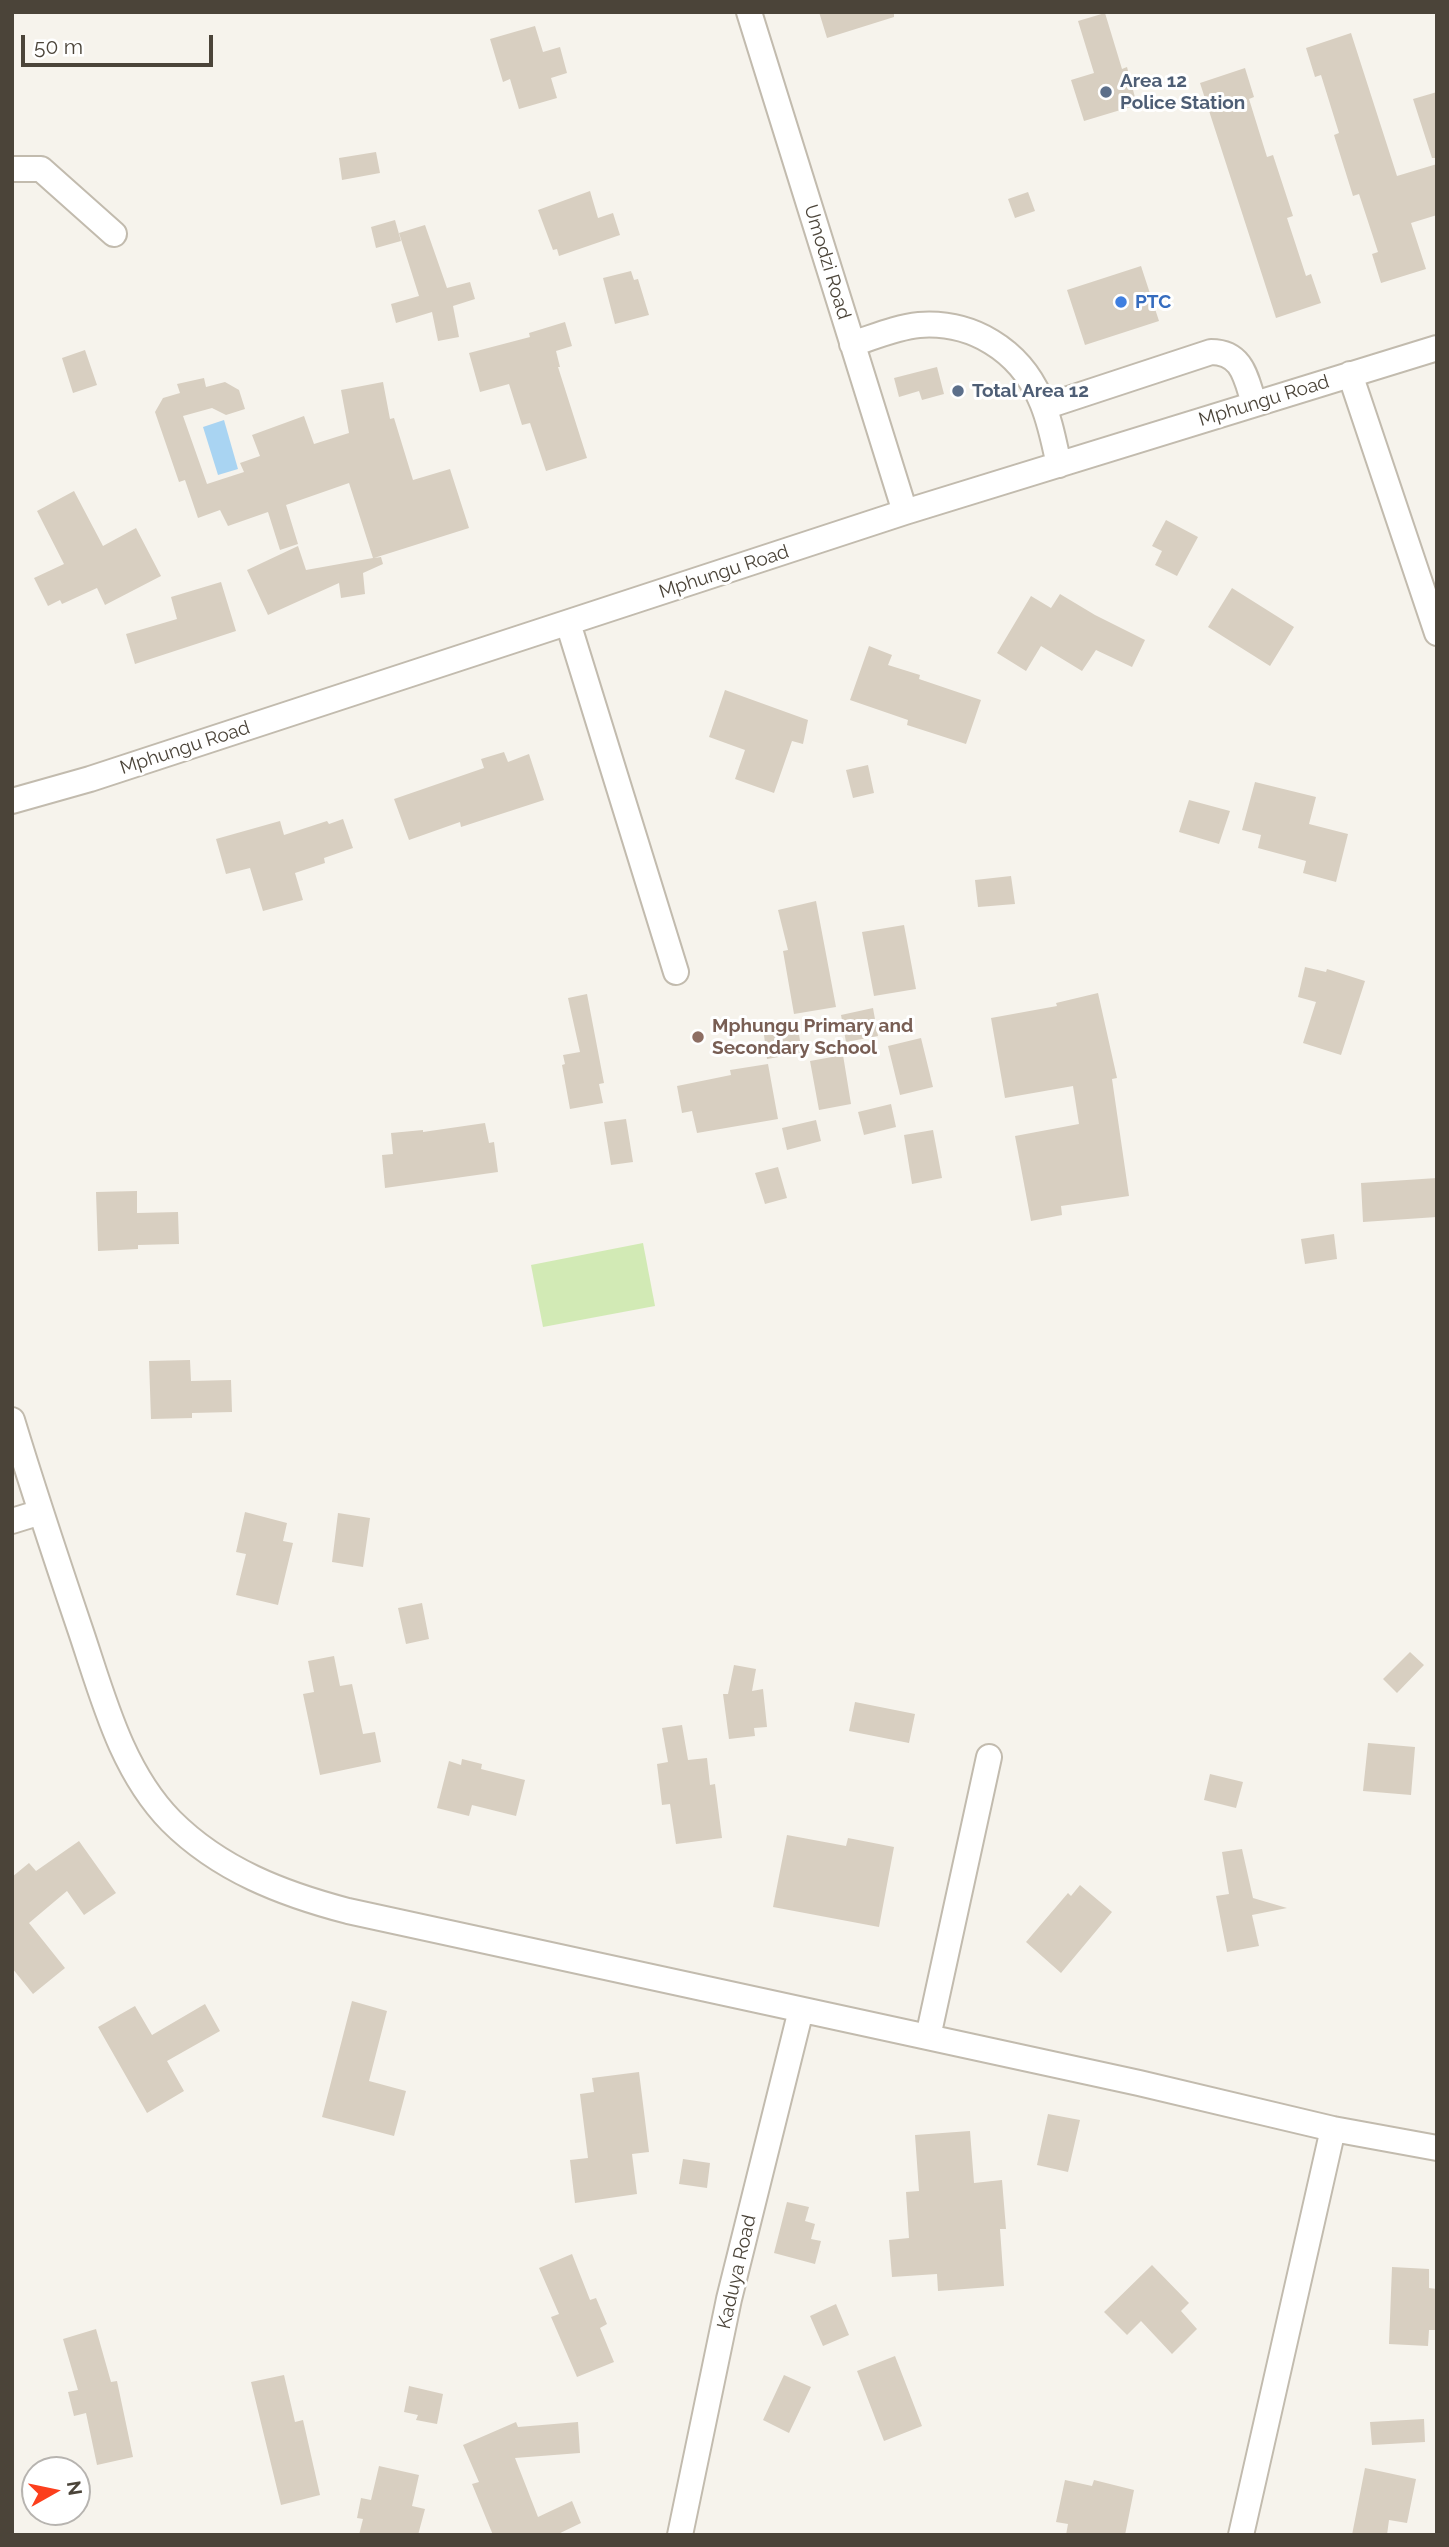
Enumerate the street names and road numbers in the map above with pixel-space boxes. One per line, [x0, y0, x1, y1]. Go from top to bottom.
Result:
street label: Umodzi Road [799, 202, 855, 322]
street label: Mphungu Road [1196, 370, 1332, 432]
street label: Mphungu Road [656, 540, 792, 604]
street label: Mphungu Road [117, 716, 253, 780]
street label: Kaduya Road [713, 2213, 761, 2331]

